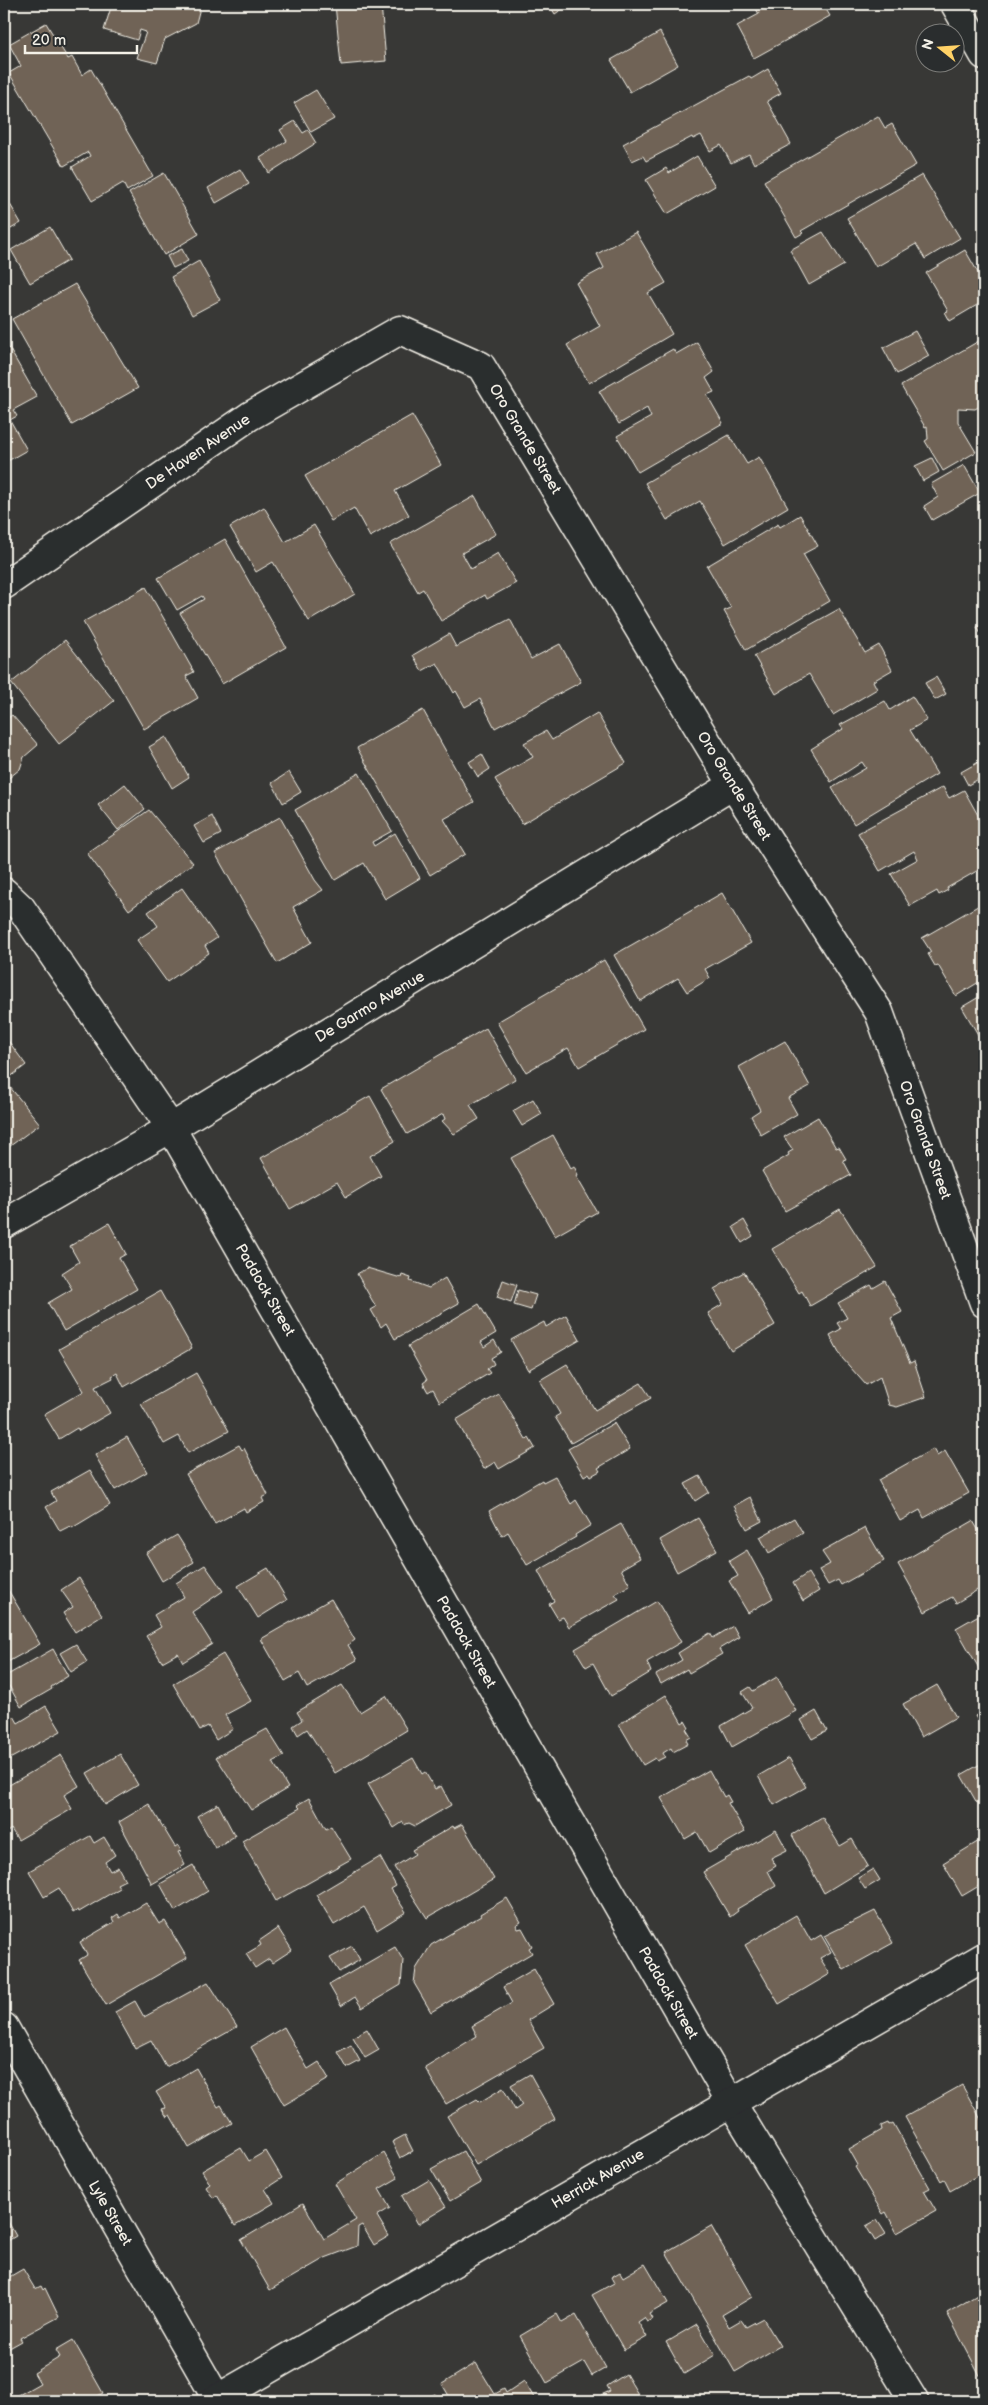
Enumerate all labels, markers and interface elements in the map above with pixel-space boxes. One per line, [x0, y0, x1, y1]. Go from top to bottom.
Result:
scale bar [25, 22, 138, 54]
north arrow [916, 22, 966, 72]
text: 20 m [32, 31, 66, 50]
text: N [918, 37, 938, 52]
street label: Oro Grande Street [485, 381, 565, 498]
street label: De Haven Avenue [142, 410, 254, 494]
street label: Oro Grande Street [693, 728, 775, 844]
street label: De Garmo Avenue [312, 967, 428, 1047]
street label: Oro Grande Street [895, 1078, 955, 1202]
street label: Paddock Street [231, 1241, 299, 1340]
street label: Paddock Street [432, 1593, 500, 1692]
street label: Paddock Street [634, 1944, 702, 2043]
street label: Herrick Avenue [548, 2145, 648, 2213]
street label: Lyle Street [84, 2177, 136, 2249]

